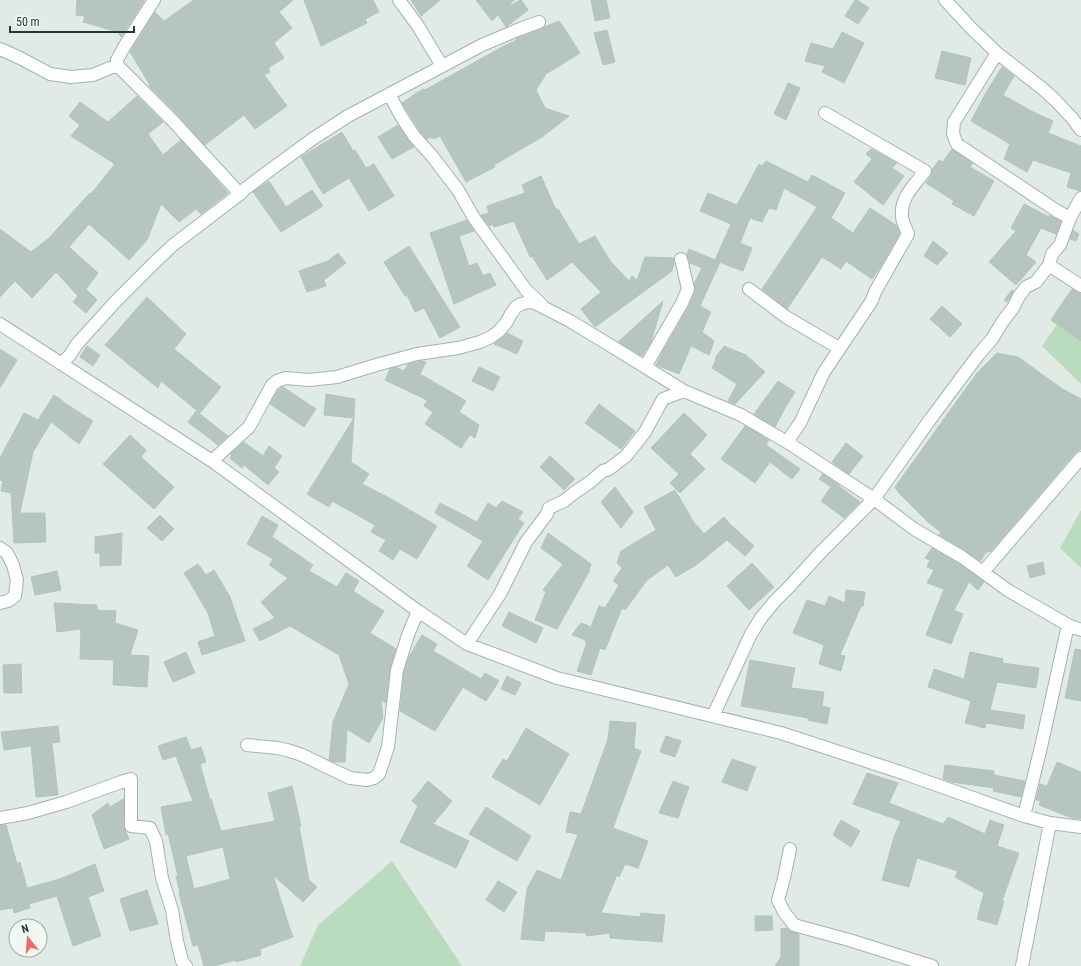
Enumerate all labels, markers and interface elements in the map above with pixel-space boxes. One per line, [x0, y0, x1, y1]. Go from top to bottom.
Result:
scale bar [10, 8, 134, 34]
text: 50 m [16, 15, 40, 29]
north arrow [8, 918, 48, 958]
text: N [20, 922, 31, 936]

